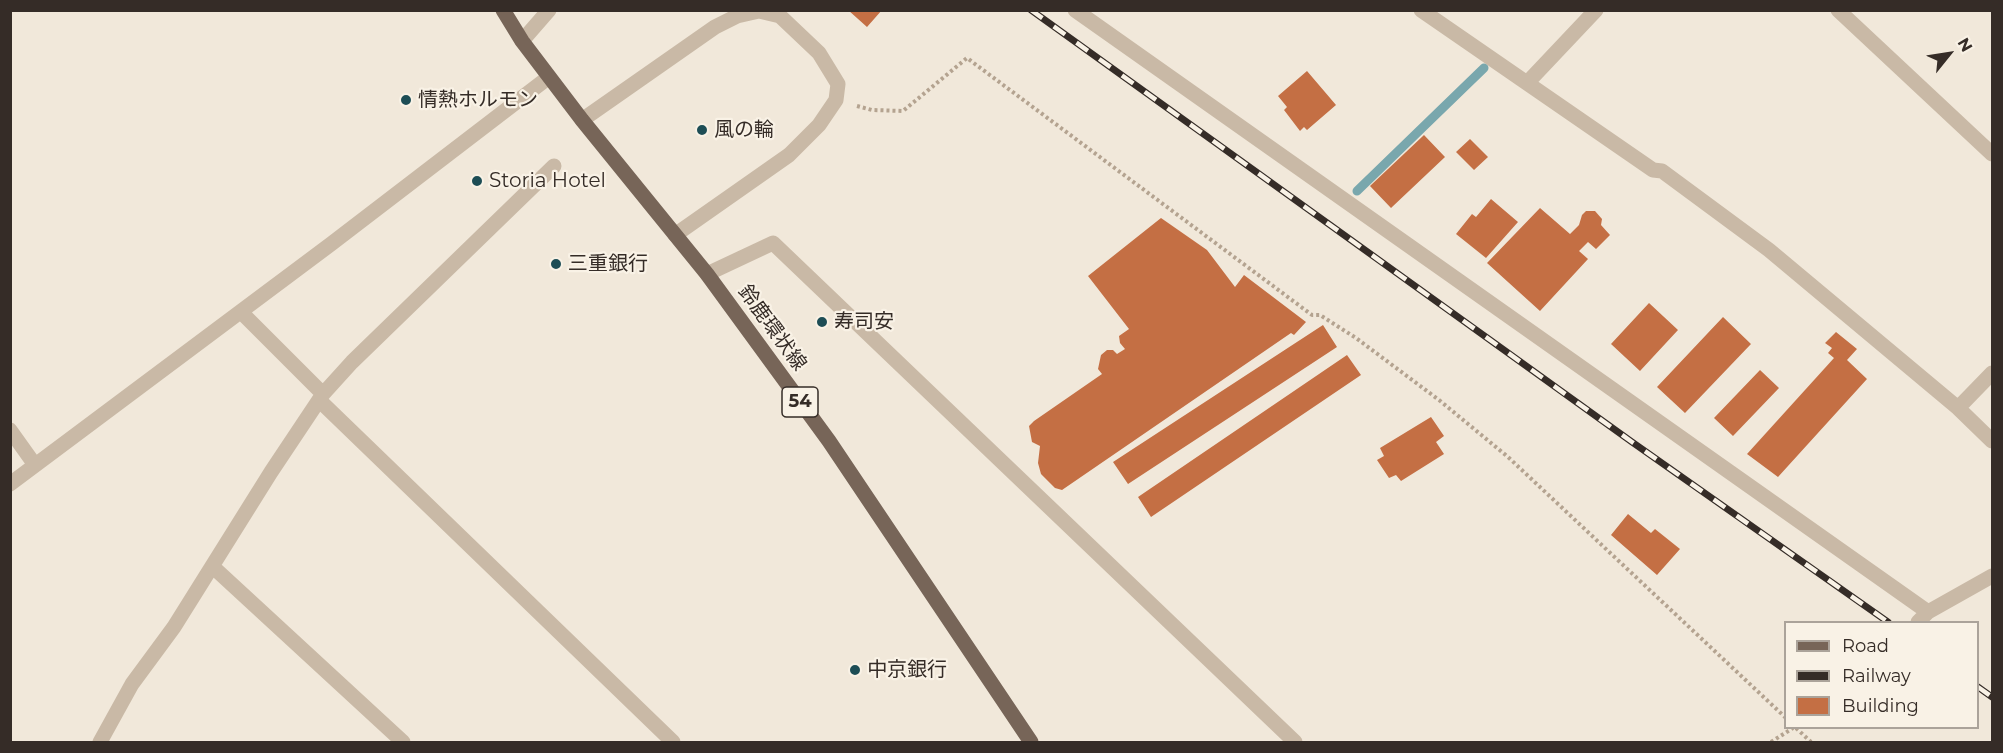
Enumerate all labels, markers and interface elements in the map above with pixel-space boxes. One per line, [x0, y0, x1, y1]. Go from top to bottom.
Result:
north arrow [1919, 24, 1979, 84]
text: N [1954, 34, 1976, 55]
place label: 情熱ホルモン [418, 88, 538, 112]
marker: 情熱ホルモン [399, 93, 413, 107]
place label: 風の輪 [714, 118, 774, 142]
marker: 風の輪 [695, 123, 709, 137]
place label: Storia Hotel [489, 169, 606, 193]
marker: Storia Hotel [470, 174, 484, 188]
place label: 三重銀行 [568, 252, 648, 276]
marker: 三重銀行 [549, 257, 563, 271]
street label: 鈴鹿環状線 [733, 280, 811, 376]
place label: 寿司安 [834, 310, 894, 334]
marker: 寿司安 [815, 315, 829, 329]
road number: 54 [782, 387, 818, 417]
legend [1784, 621, 1979, 729]
text: Road [1842, 635, 1889, 657]
place label: 中京銀行 [867, 658, 947, 682]
marker: 中京銀行 [848, 663, 862, 677]
text: Railway [1842, 665, 1911, 687]
text: Building [1842, 695, 1919, 717]

